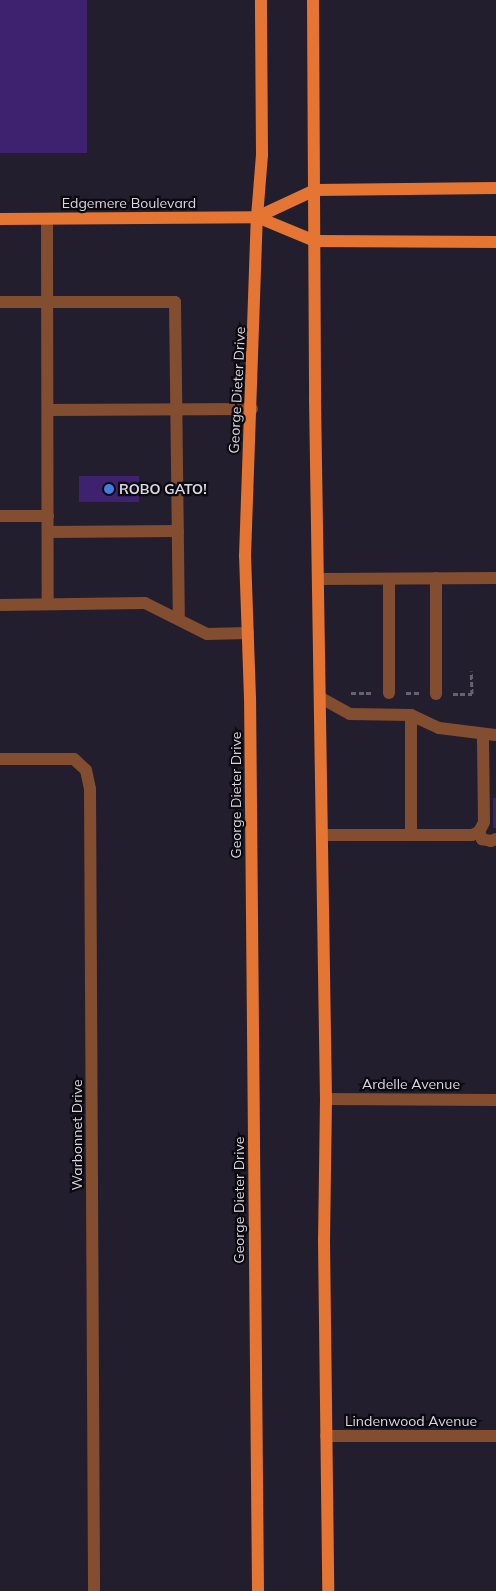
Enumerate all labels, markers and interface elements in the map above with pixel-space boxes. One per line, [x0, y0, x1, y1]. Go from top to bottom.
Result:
street label: Edgemere Boulevard [62, 195, 196, 211]
street label: George Dieter Drive [225, 326, 249, 454]
place label: ROBO GATO! [119, 481, 207, 497]
marker: ROBO GATO! [103, 483, 115, 495]
street label: George Dieter Drive [228, 732, 244, 858]
street label: Ardelle Avenue [362, 1076, 460, 1092]
street label: Warbonnet Drive [69, 1079, 85, 1191]
street label: George Dieter Drive [231, 1137, 247, 1263]
street label: Lindenwood Avenue [345, 1413, 477, 1429]

